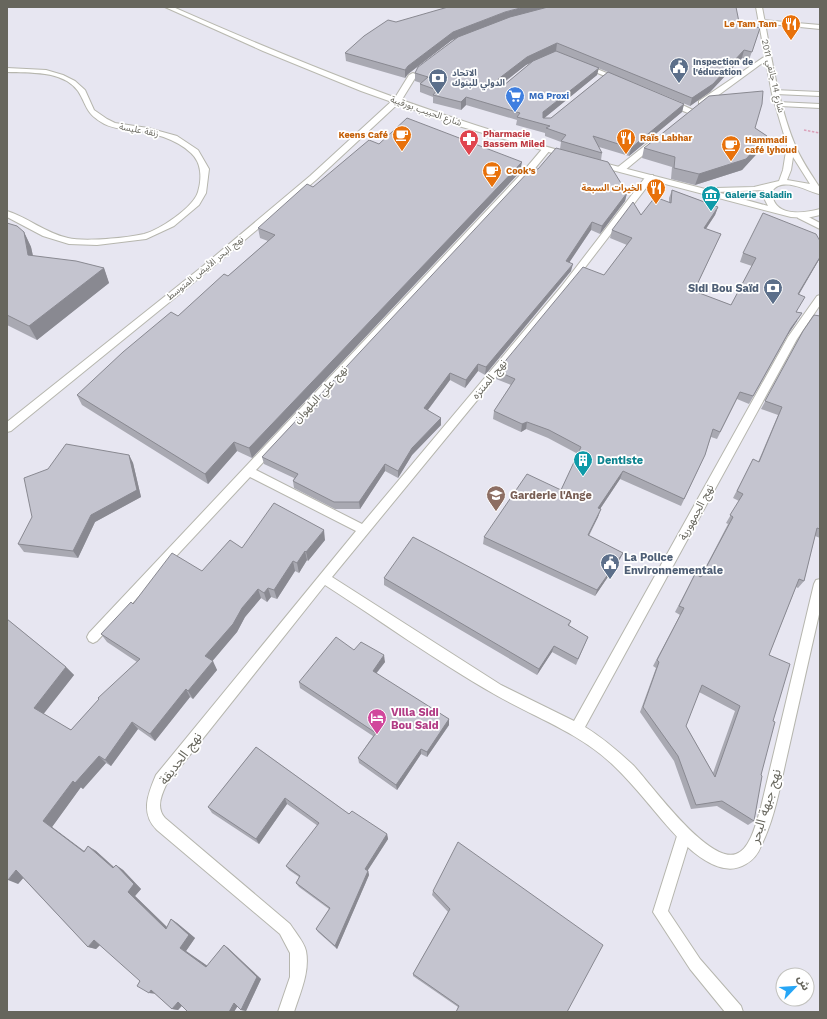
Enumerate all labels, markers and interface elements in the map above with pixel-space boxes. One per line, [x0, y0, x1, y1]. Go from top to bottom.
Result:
restaurant icon: Le Tam Tam [780, 13, 802, 41]
place label: Le Tam Tam [724, 19, 777, 29]
street label: شارع 14 جانفي 2011 [758, 38, 786, 114]
public building icon: Inspection de l'éducation [668, 56, 690, 84]
place label: Inspection de l'éducation [693, 57, 753, 77]
bank icon: الاتحاد الدولي للبنوك [427, 67, 449, 95]
place label: الاتحاد الدولي للبنوك [452, 68, 505, 91]
supermarket icon: MG Proxi [504, 85, 526, 113]
place label: MG Proxi [529, 91, 570, 101]
street label: شارع الحبيب بورقيبة [388, 94, 463, 130]
street label: زنقة عليسة [118, 121, 160, 140]
cafe icon: Keens Café [391, 124, 413, 152]
restaurant icon: Raïs Labhar [615, 127, 637, 155]
pharmacy icon: Pharmacie Bassem Miled [458, 128, 480, 156]
place label: Pharmacie Bassem Miled [483, 129, 545, 149]
place label: Keens Café [339, 130, 388, 140]
place label: Raïs Labhar [640, 133, 692, 143]
cafe icon: Hammadi café lyhoud [720, 134, 742, 162]
place label: Hammadi café lyhoud [745, 135, 797, 155]
cafe icon: Cook’s [481, 160, 503, 188]
place label: Cook’s [506, 166, 536, 176]
restaurant icon: الخيرات السبعة [645, 177, 667, 205]
place label: الخيرات السبعة [582, 183, 642, 194]
museum icon: Galerie Saladin [700, 184, 722, 212]
place label: Galerie Saladin [725, 190, 793, 200]
street label: نهج البحر الأبيض المتوسط [164, 234, 247, 304]
bank icon: Sidi Bou Saïd [762, 277, 784, 305]
place label: Sidi Bou Saïd [688, 282, 759, 295]
street label: نهج المنتزه [469, 357, 510, 402]
street label: نهج علي البلهوان [291, 363, 352, 427]
building icon: Dentiste [572, 449, 594, 477]
place label: Dentiste [597, 454, 643, 467]
street label: نهج الجمهورية [676, 482, 717, 543]
school or university icon: Garderie l'Ange [485, 484, 507, 512]
place label: Garderie l'Ange [510, 489, 592, 502]
place label: La Police Environnementale [624, 551, 723, 577]
public building icon: La Police Environnementale [599, 552, 621, 580]
place label: Villa Sidi Bou Said [391, 706, 439, 732]
hotel icon: Villa Sidi Bou Said [366, 707, 388, 735]
street label: نهج الحديقة [156, 729, 207, 789]
street label: نهج جبهة البحر [747, 767, 787, 847]
north arrow [775, 967, 815, 1007]
text: ش [795, 973, 813, 993]

